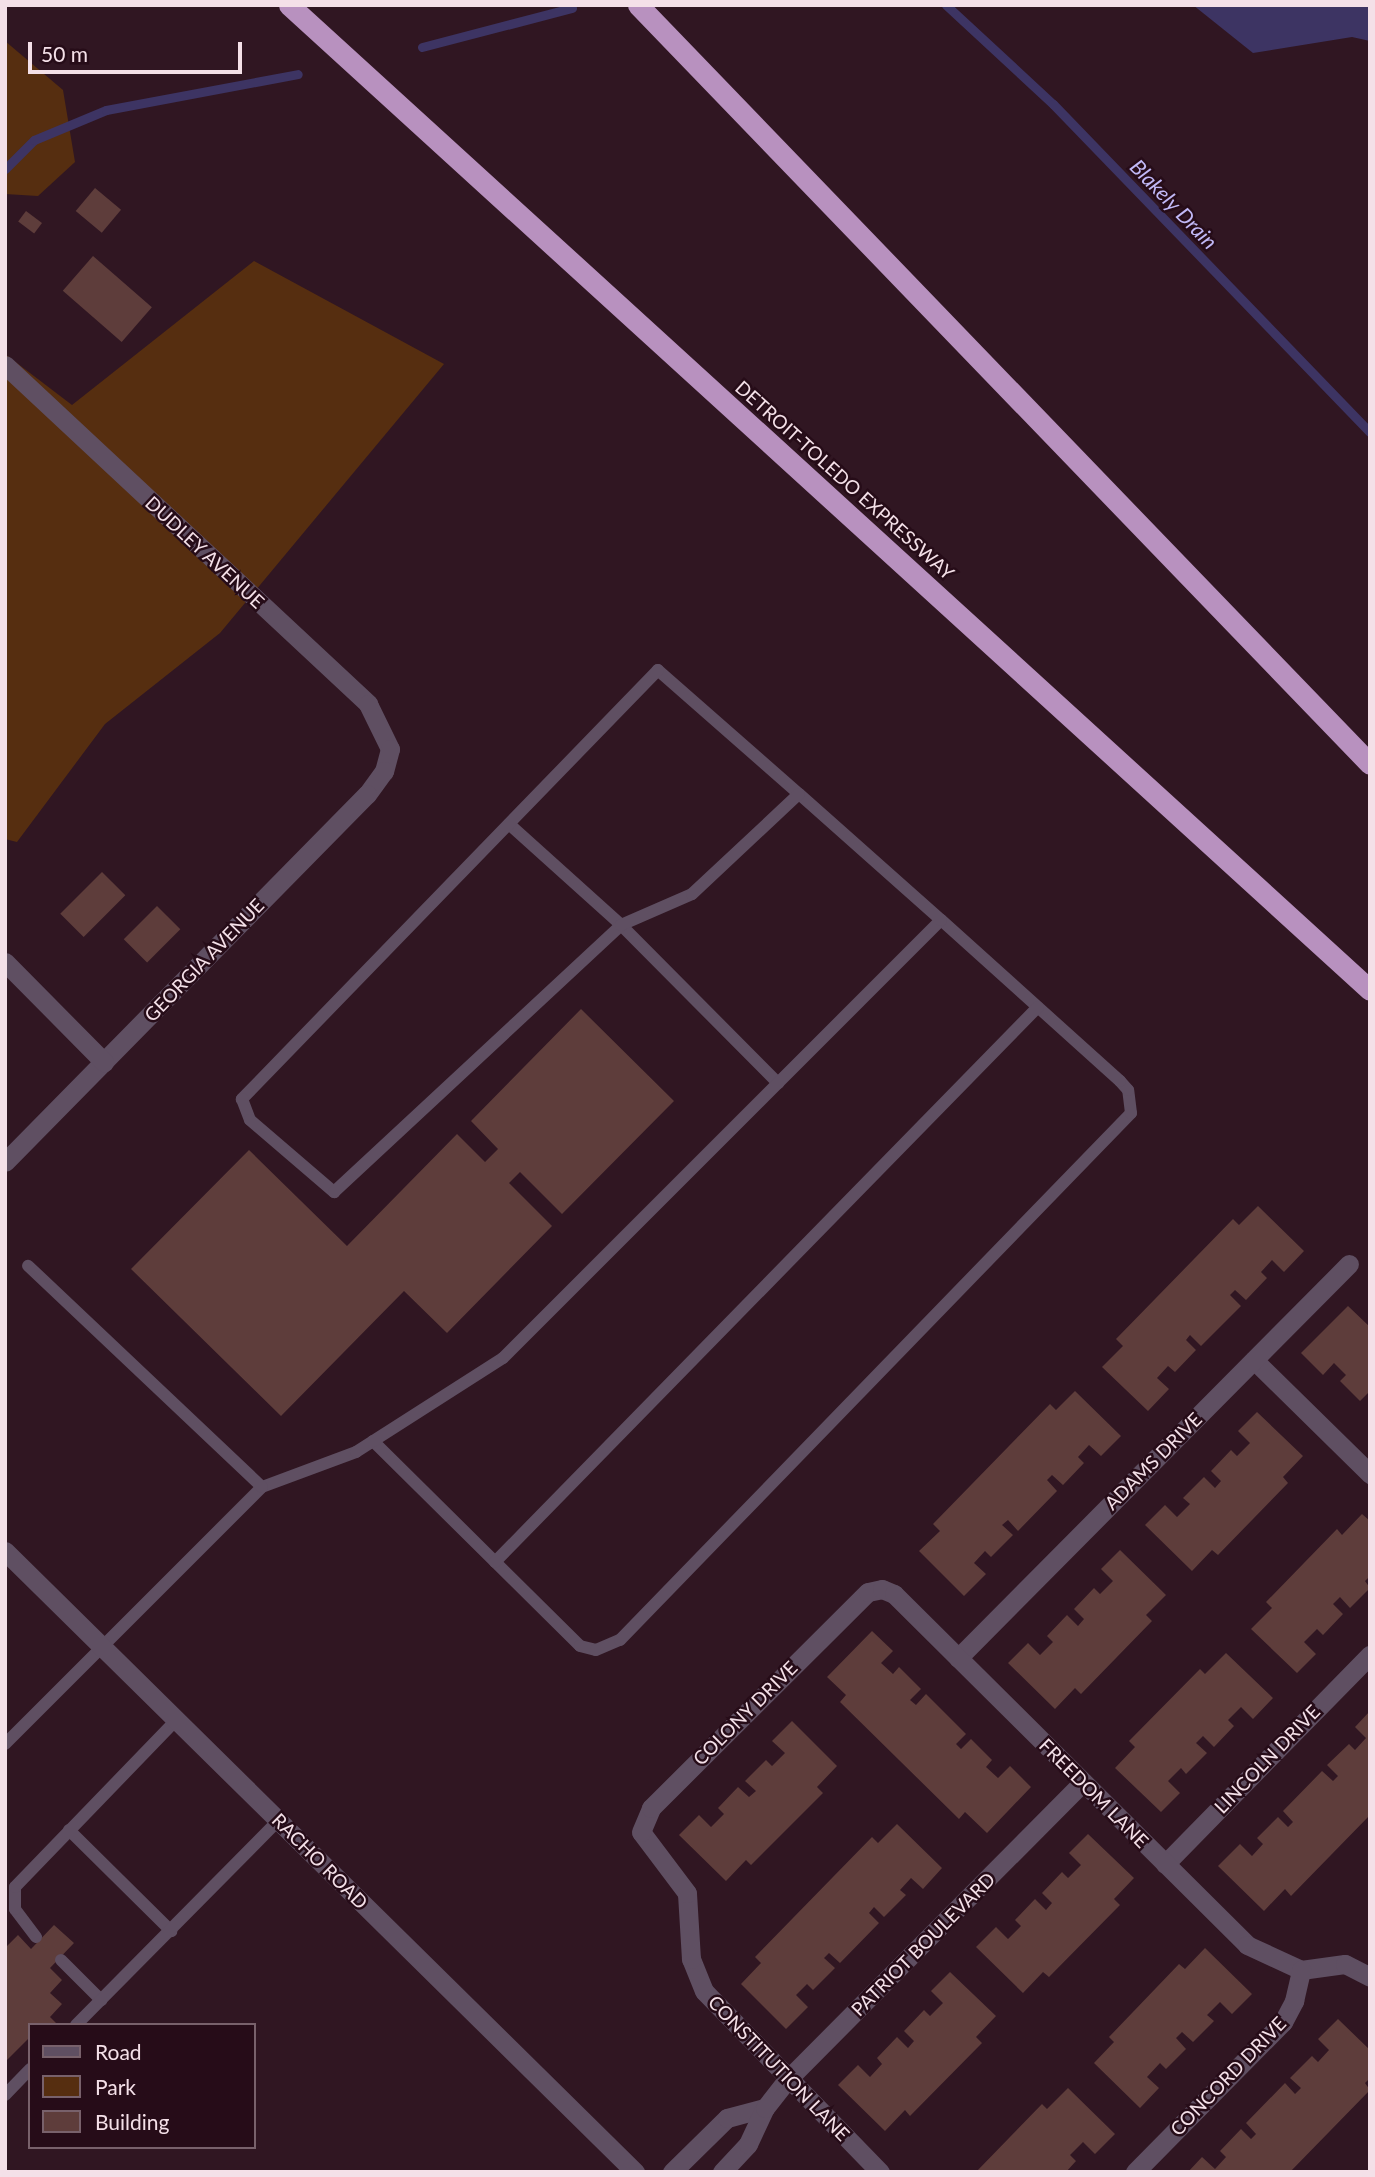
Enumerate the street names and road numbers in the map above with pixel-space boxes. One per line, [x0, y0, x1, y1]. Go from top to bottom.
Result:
street label: DETROIT-TOLEDO EXPRESSWAY [731, 376, 959, 584]
street label: DUDLEY AVENUE [140, 491, 270, 613]
street label: GEORGIA AVENUE [139, 893, 269, 1027]
street label: ADAMS DRIVE [1100, 1408, 1206, 1514]
street label: COLONY DRIVE [688, 1656, 802, 1770]
street label: LINCOLN DRIVE [1210, 1700, 1324, 1818]
street label: FREEDOM LANE [1035, 1734, 1153, 1852]
street label: RACHO ROAD [268, 1809, 372, 1913]
street label: PATRIOT BOULEVARD [846, 1867, 1000, 2021]
street label: CONSTITUTION LANE [704, 1991, 854, 2145]
street label: CONCORD DRIVE [1165, 2012, 1291, 2140]

